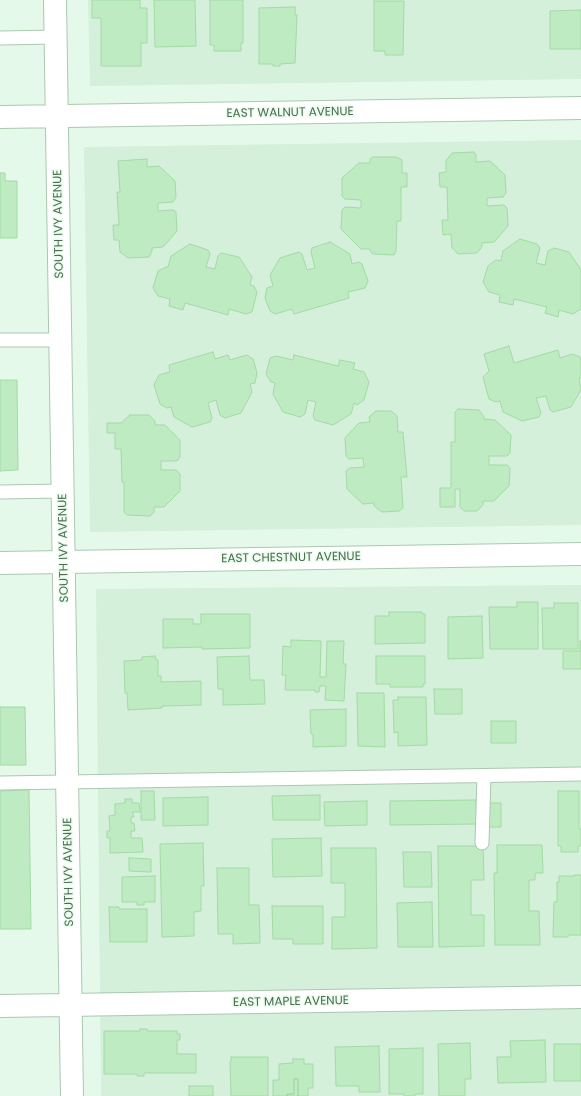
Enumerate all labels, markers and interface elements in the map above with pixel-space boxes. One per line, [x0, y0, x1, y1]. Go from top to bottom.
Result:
street label: EAST WALNUT AVENUE [226, 105, 354, 121]
street label: SOUTH IVY AVENUE [51, 169, 67, 279]
street label: SOUTH IVY AVENUE [56, 493, 72, 603]
street label: EAST CHESTNUT AVENUE [221, 550, 361, 566]
street label: SOUTH IVY AVENUE [61, 817, 77, 927]
street label: EAST MAPLE AVENUE [233, 994, 349, 1010]

